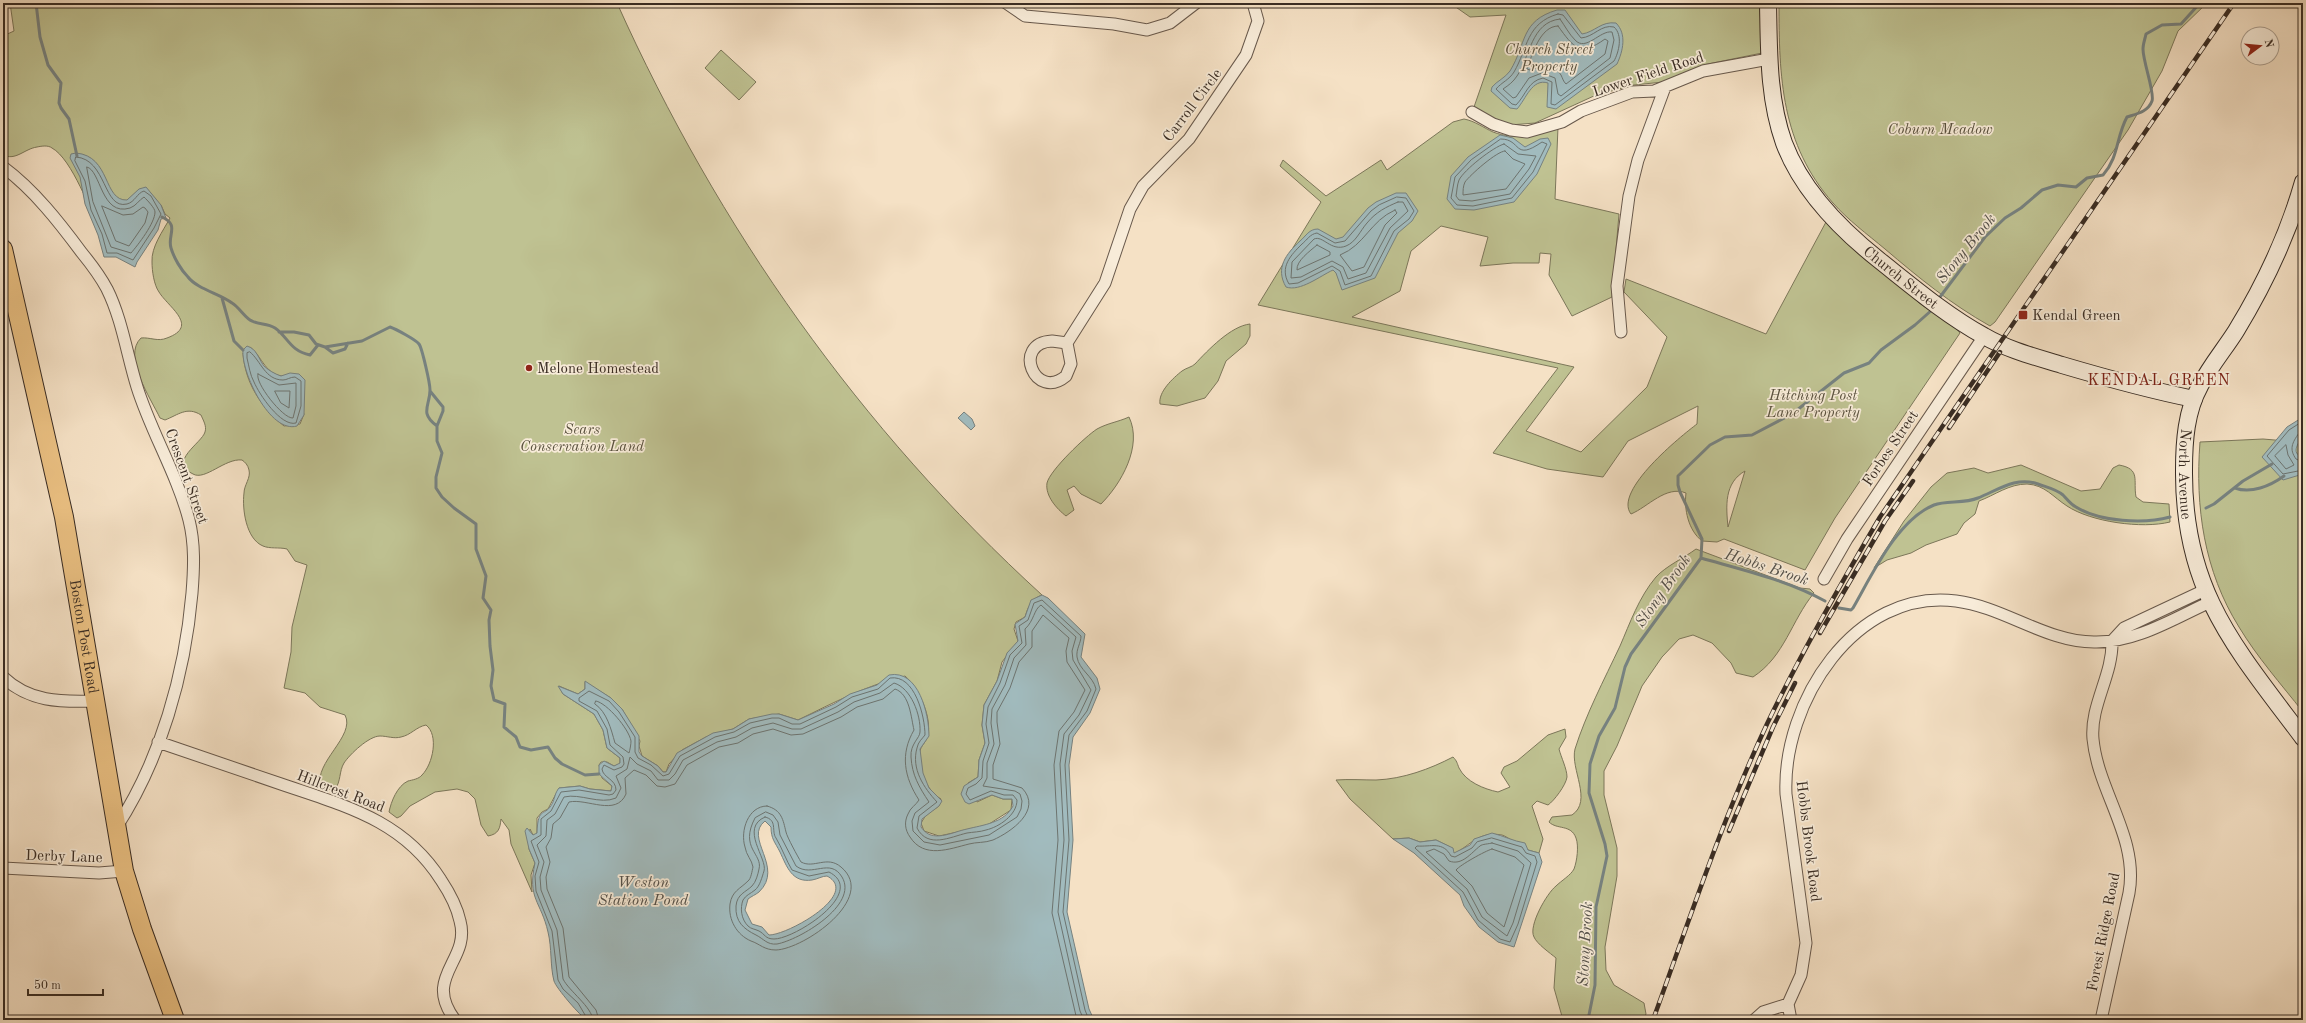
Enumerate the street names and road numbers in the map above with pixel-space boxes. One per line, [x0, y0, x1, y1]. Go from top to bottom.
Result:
street label: Lower Field Road [1591, 50, 1706, 100]
street label: Carroll Circle [1161, 66, 1225, 145]
street label: Church Street [1860, 244, 1940, 313]
street label: Forbes Street [1861, 408, 1922, 489]
street label: Crescent Street [161, 427, 210, 526]
street label: North Avenue [2175, 428, 2193, 520]
street label: Boston Post Road [66, 578, 100, 695]
street label: Hillcrest Road [294, 769, 387, 816]
street label: Hobbs Brook Road [1793, 780, 1822, 903]
street label: Derby Lane [25, 849, 103, 866]
street label: Forest Ridge Road [2086, 871, 2123, 993]

